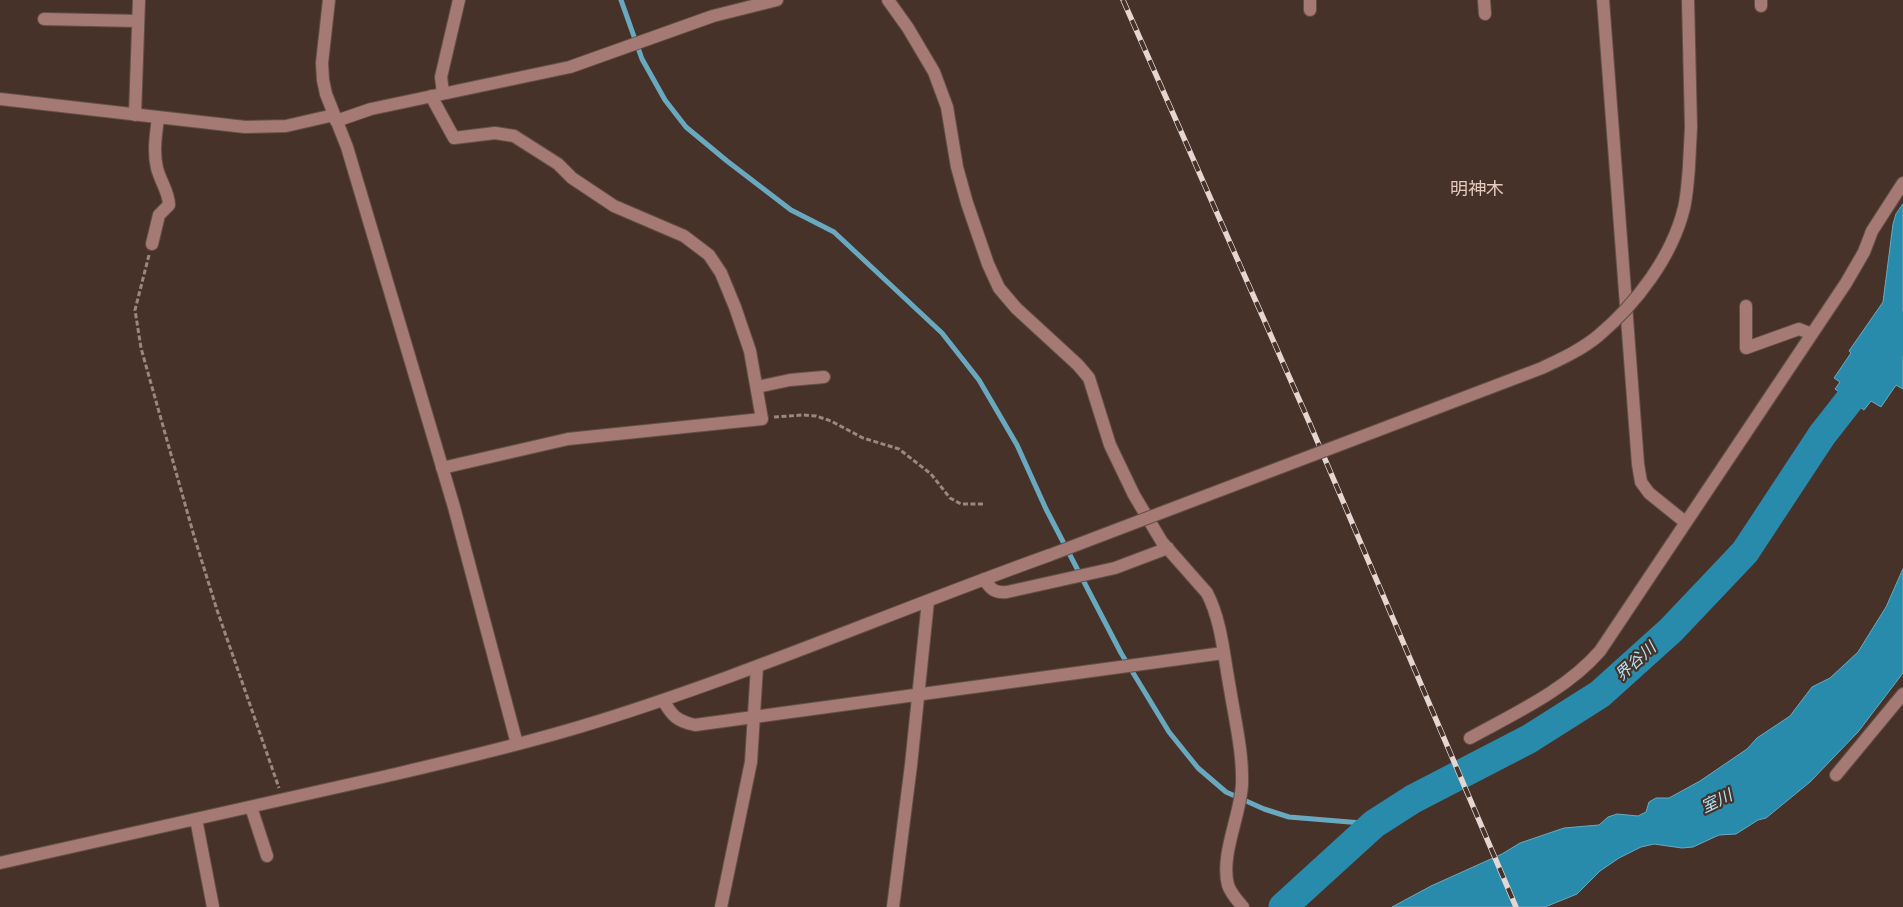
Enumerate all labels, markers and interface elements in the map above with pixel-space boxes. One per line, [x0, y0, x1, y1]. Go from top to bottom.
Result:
district label: 明神木 [1450, 179, 1504, 201]
water label: 界谷川 [1612, 639, 1660, 685]
water label: 室川 [1698, 786, 1736, 818]

